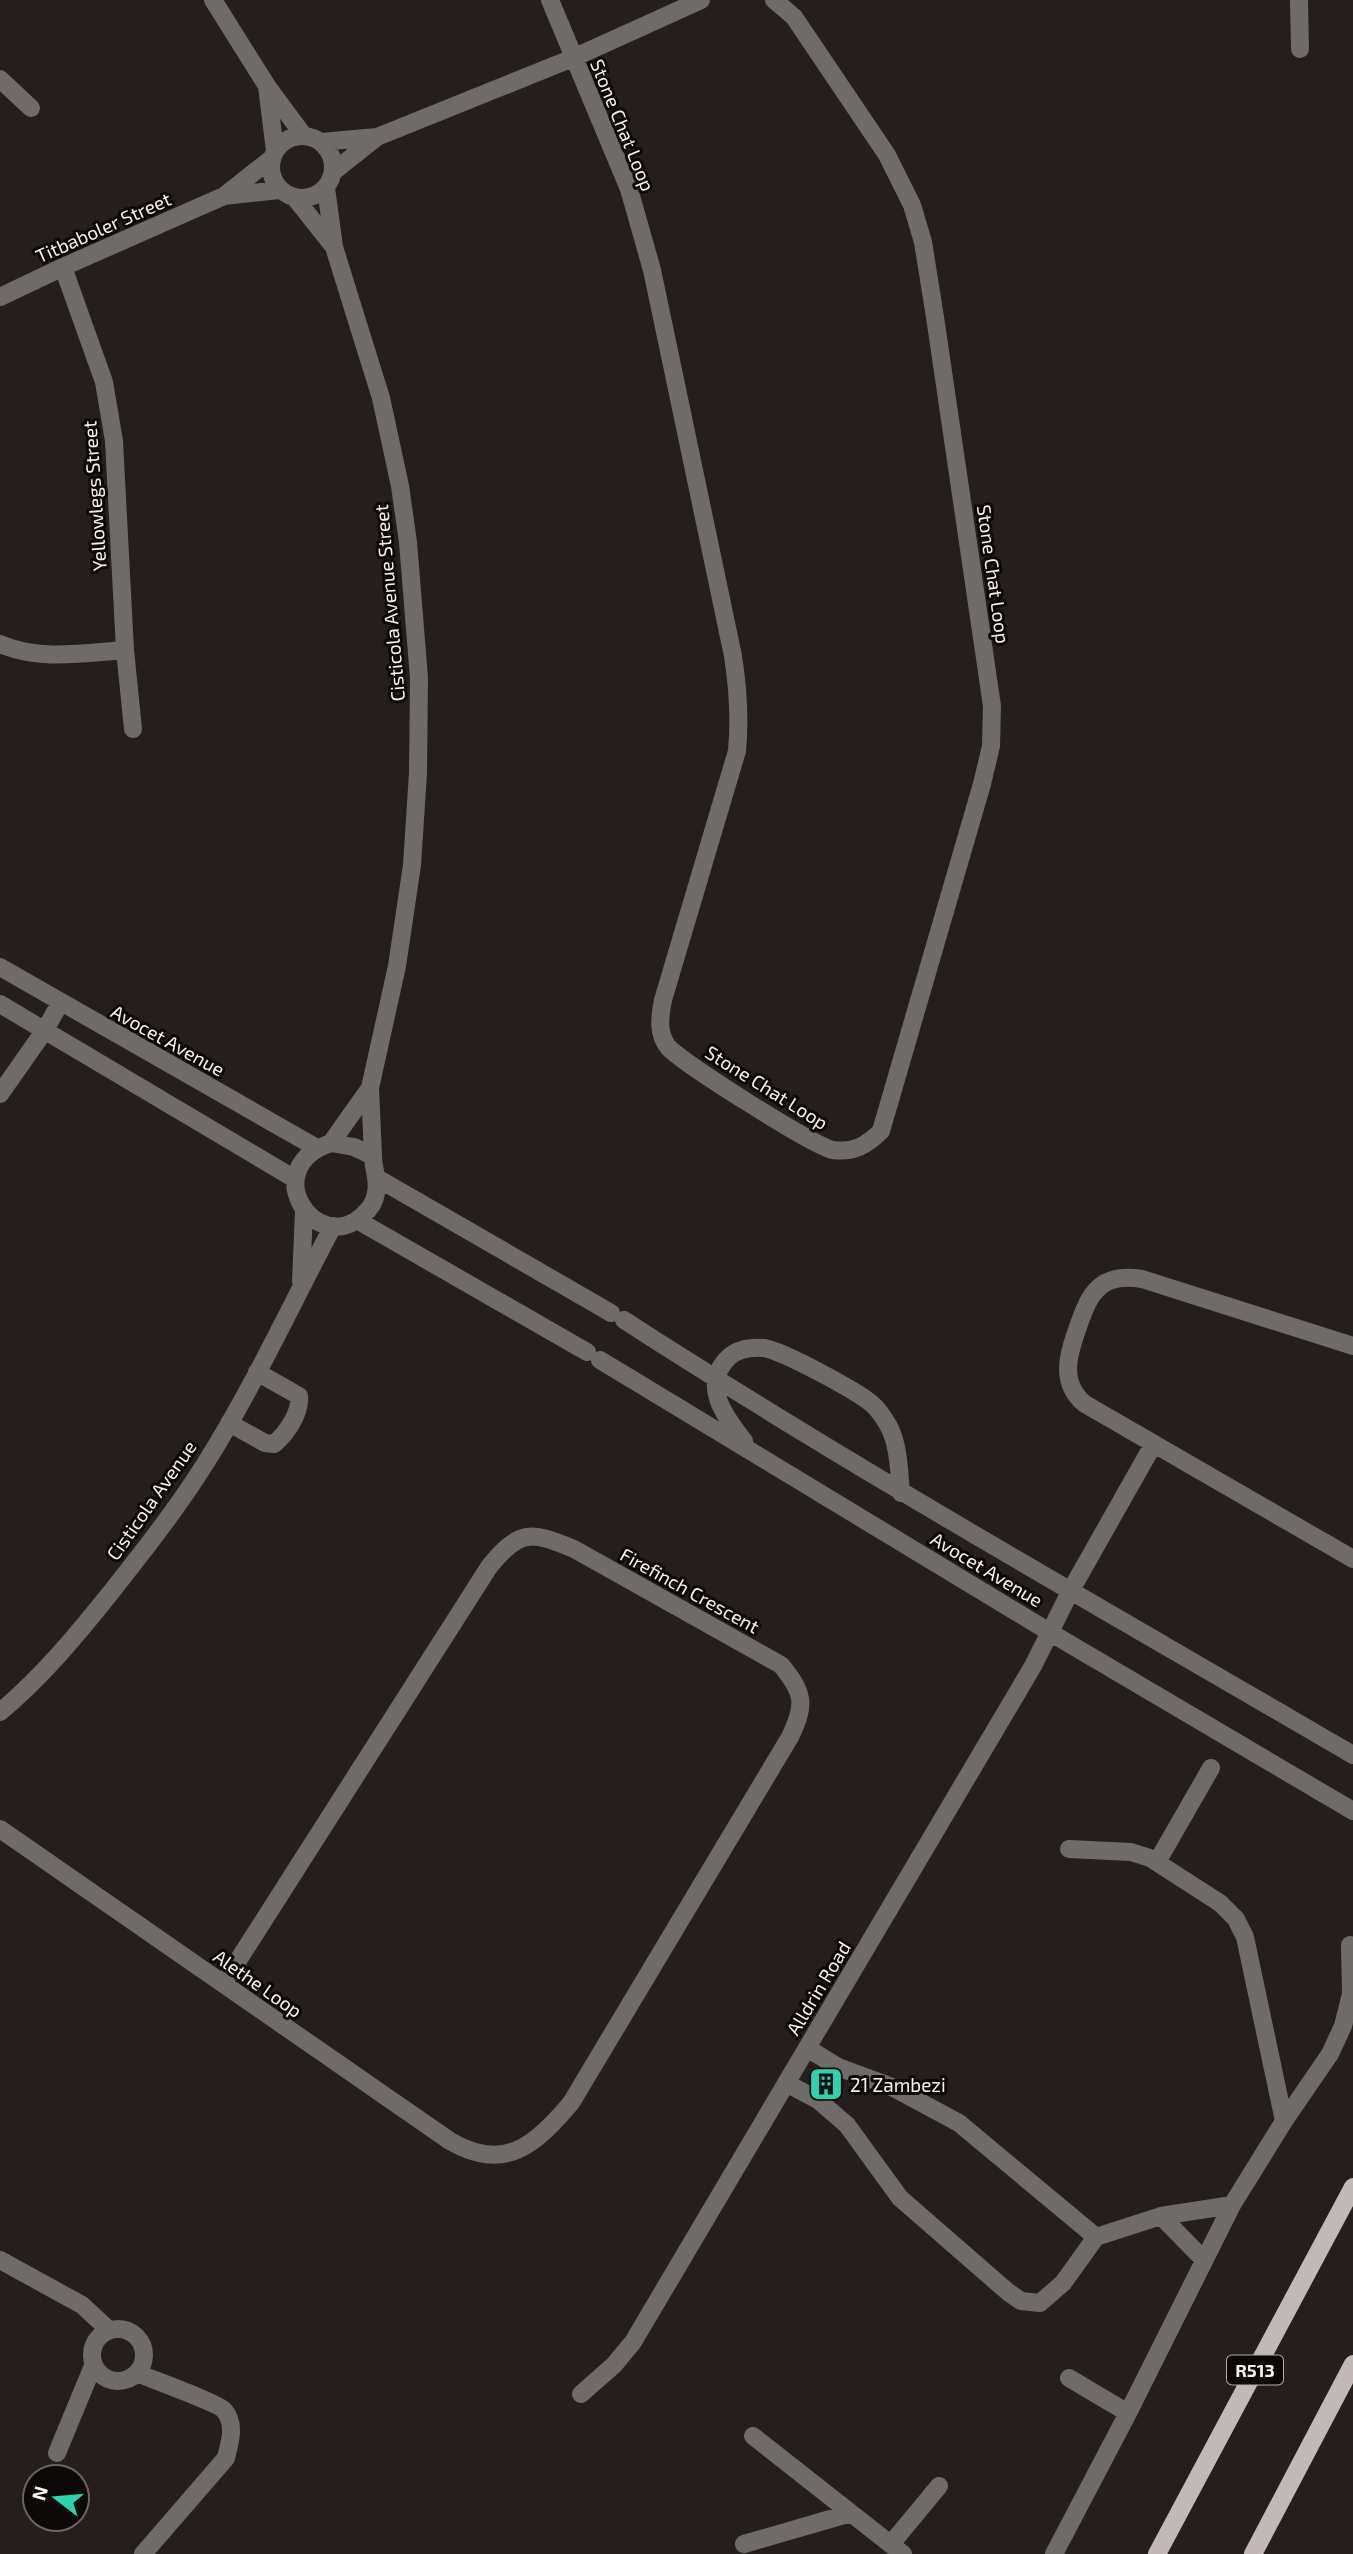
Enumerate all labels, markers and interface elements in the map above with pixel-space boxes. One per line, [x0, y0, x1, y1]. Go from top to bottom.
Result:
street label: Stone Chat Loop [586, 56, 660, 194]
street label: Titbaboler Street [32, 187, 174, 267]
street label: Yellowlegs Street [77, 420, 111, 572]
street label: Stone Chat Loop [973, 503, 1015, 645]
street label: Cisticola Avenue Street [369, 504, 409, 702]
street label: Avocet Avenue [107, 999, 229, 1081]
street label: Stone Chat Loop [701, 1040, 833, 1134]
street label: Cisticola Avenue [101, 1436, 201, 1564]
street label: Avocet Avenue [927, 1527, 1047, 1611]
street label: Firefinch Crescent [616, 1542, 764, 1638]
street label: Alldrin Road [781, 1937, 855, 2039]
street label: Alethe Loop [209, 1944, 307, 2022]
building icon: 21 Zambezi [807, 2065, 845, 2103]
place label: 21 Zambezi [850, 2073, 946, 2096]
road number: R513 [1227, 2356, 1283, 2384]
north arrow [21, 2463, 91, 2533]
text: N [26, 2483, 52, 2503]

